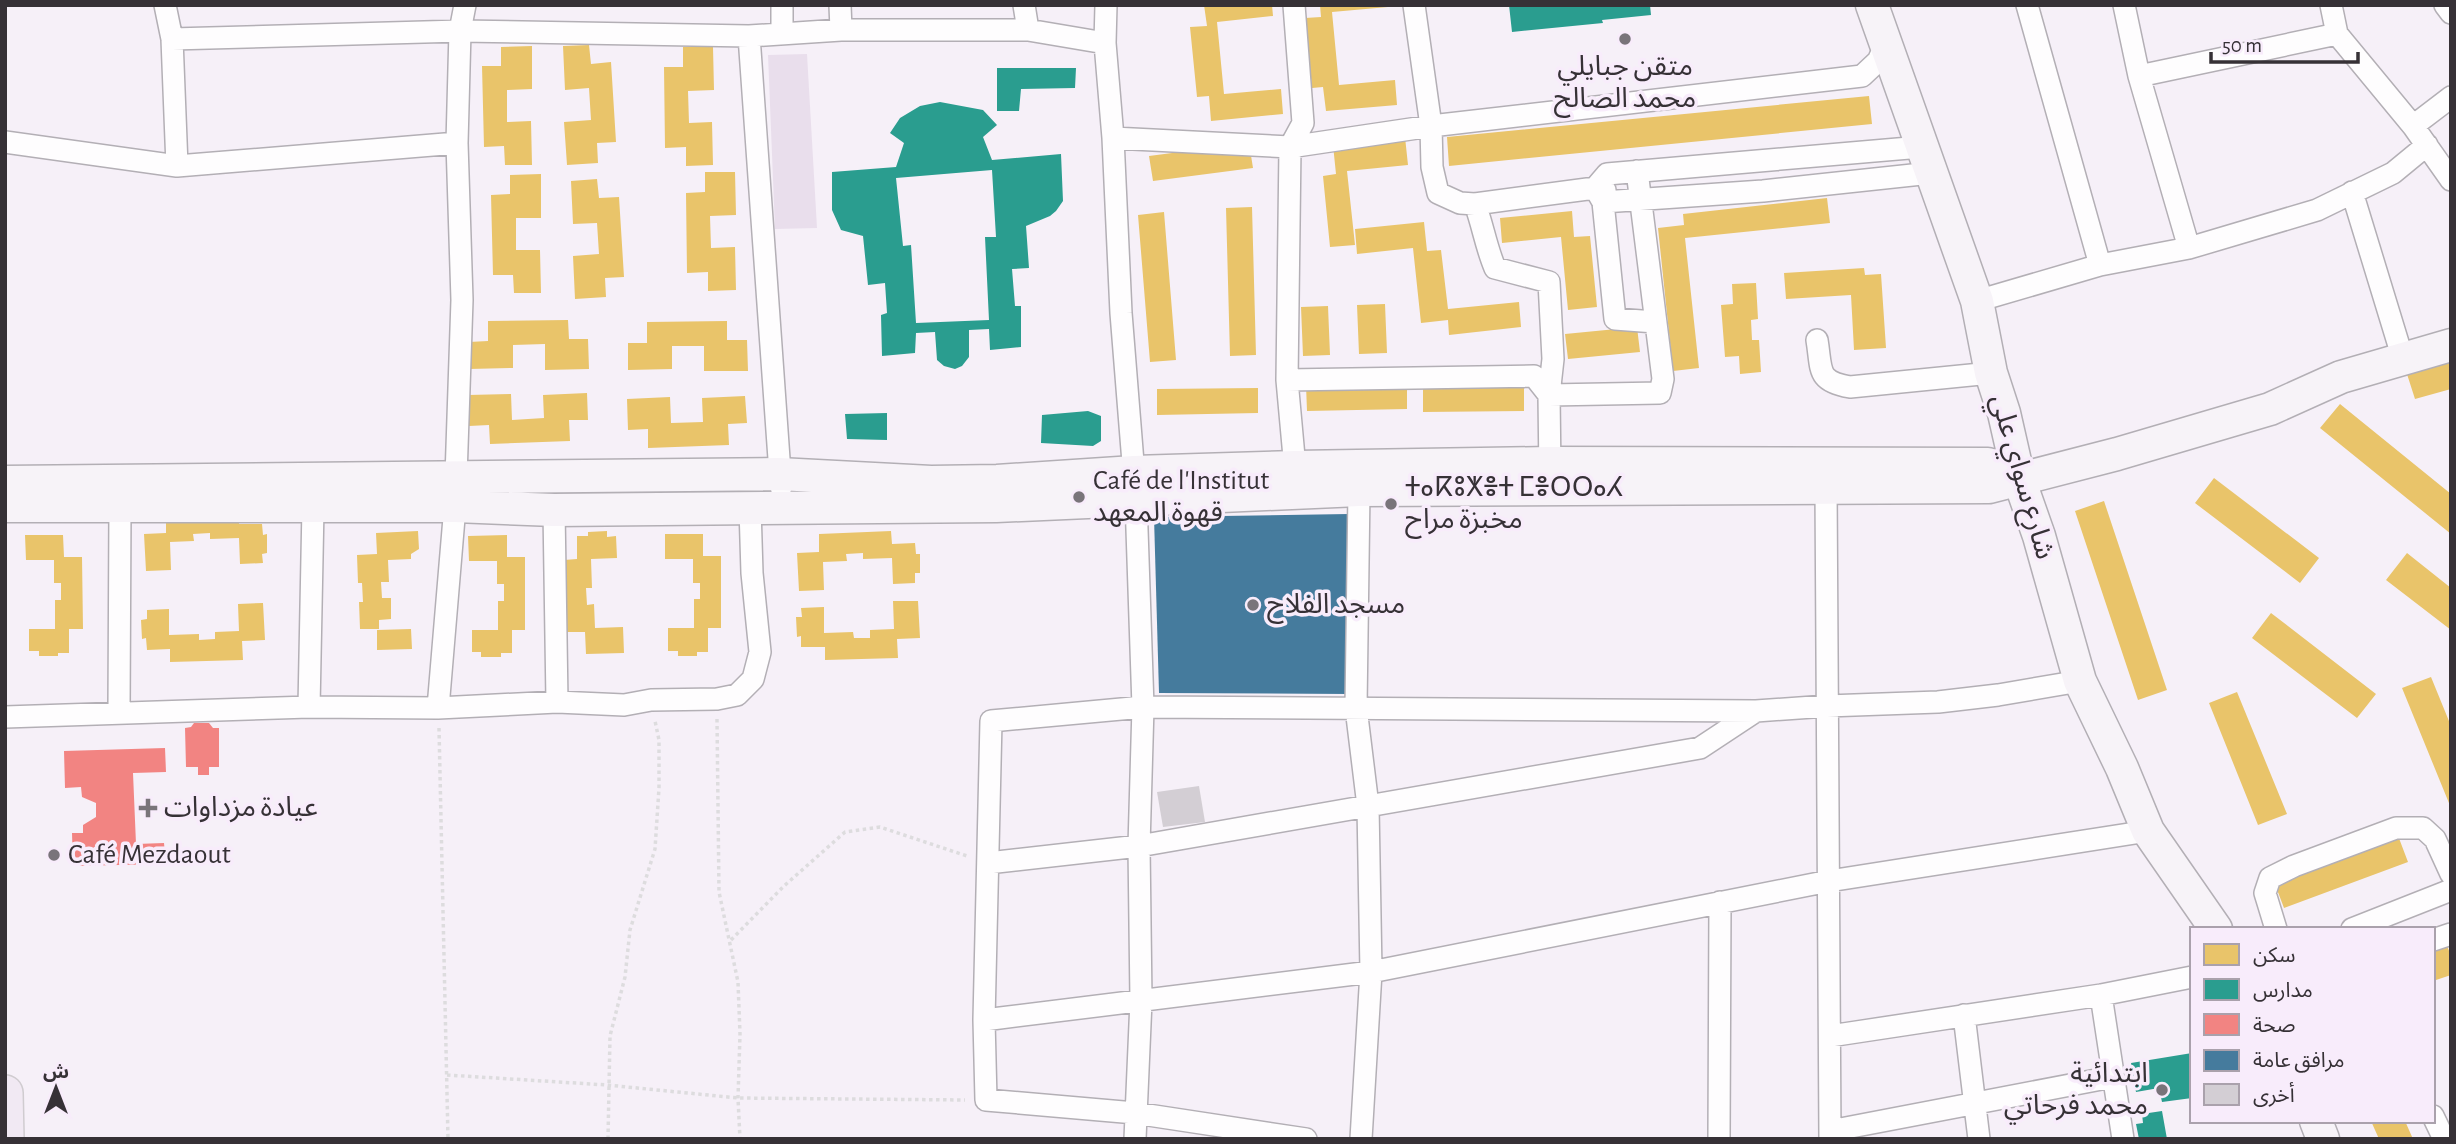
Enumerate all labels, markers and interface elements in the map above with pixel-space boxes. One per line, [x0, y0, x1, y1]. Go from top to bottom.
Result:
scale bar [2211, 21, 2358, 65]
marker: متقن جبايلي محمد الصالح [1617, 31, 1633, 47]
text: 50 m [2222, 35, 2262, 56]
place label: متقن جبايلي محمد الصالح [1554, 53, 1696, 118]
street label: شارع سواي علي [1980, 391, 2059, 564]
place label: Café de l'Institut قهوة المعهد [1093, 467, 1269, 528]
place label: ⵜⴰⴽⵓⵅⴻⵜ ⵎⴻⵔⵔⴰⵃ مخبزة مراح [1405, 474, 1623, 539]
marker: Café de l'Institut قهوة المعهد [1071, 489, 1087, 505]
marker: ⵜⴰⴽⵓⵅⴻⵜ ⵎⴻⵔⵔⴰⵃ مخبزة مراح [1383, 496, 1399, 512]
place label: مسجد الفلاح [1267, 591, 1405, 624]
marker: مسجد الفلاح [1245, 597, 1261, 613]
place label: عيادة مزداوات [164, 794, 318, 823]
marker: عيادة مزداوات [138, 798, 158, 818]
place label: Café Mezdaout [68, 841, 231, 869]
marker: Café Mezdaout [46, 847, 62, 863]
legend [2190, 927, 2435, 1123]
text: سكن [2253, 945, 2295, 967]
text: مدارس [2253, 980, 2313, 1002]
text: صحة [2253, 1015, 2296, 1036]
text: مرافق عامة [2253, 1050, 2345, 1073]
north arrow [21, 1053, 91, 1123]
place label: ابتدائية محمد فرحاتي [2004, 1060, 2148, 1125]
text: ش [43, 1063, 69, 1082]
marker: ابتدائية محمد فرحاتي [2154, 1082, 2170, 1098]
text: أخرى [2253, 1082, 2295, 1107]

